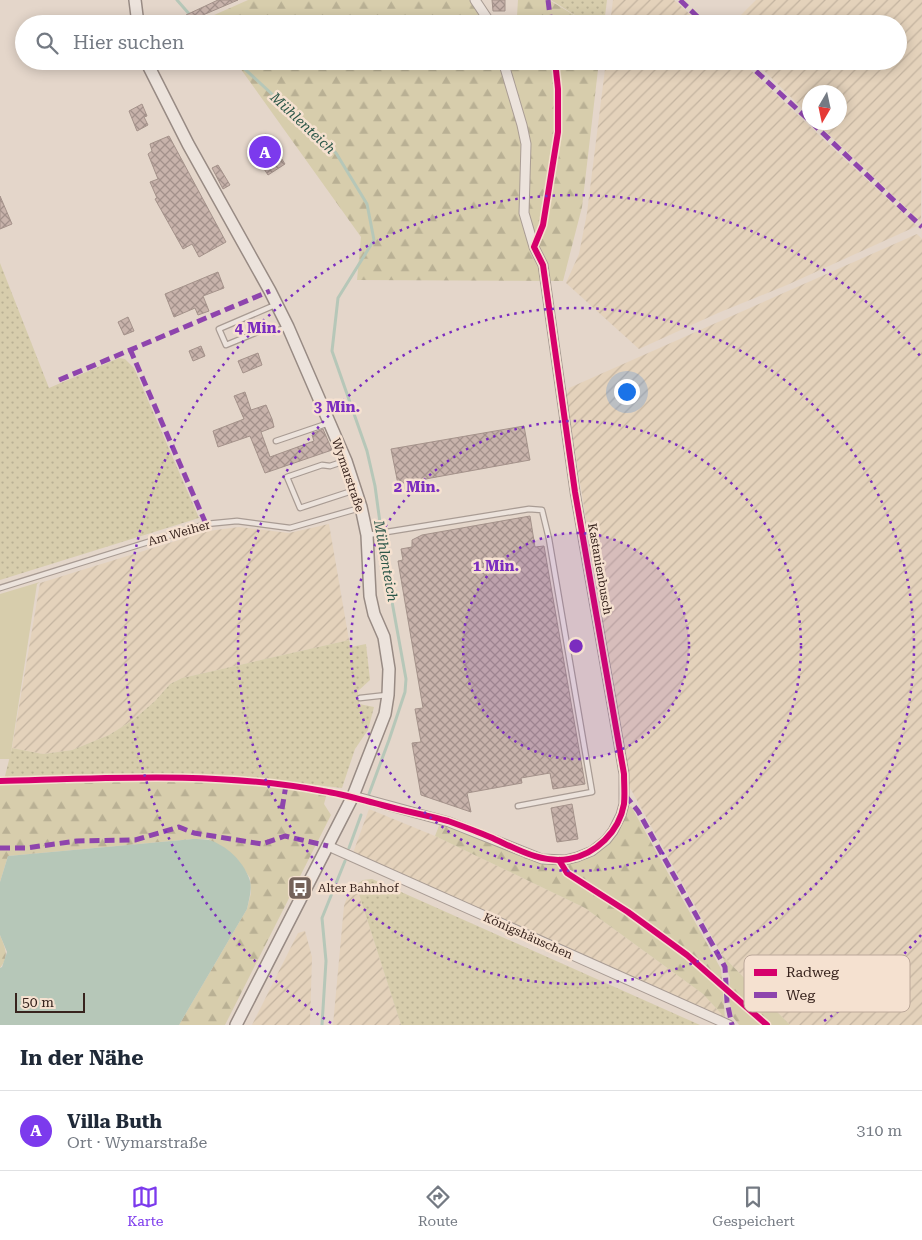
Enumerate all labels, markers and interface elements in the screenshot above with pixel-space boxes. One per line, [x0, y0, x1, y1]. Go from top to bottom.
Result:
search box [15, 15, 907, 70]
icon: search [33, 29, 61, 57]
text: Hier suchen [73, 31, 184, 54]
north arrow [802, 85, 847, 130]
water label: Mühlenteich [267, 88, 339, 157]
pin: A [249, 133, 281, 171]
text: 4 Min. [235, 319, 281, 337]
your location [614, 379, 640, 405]
text: 3 Min. [314, 398, 360, 416]
street label: Wymarstraße [329, 436, 367, 514]
text: 2 Min. [394, 478, 440, 496]
street label: Am Weiher [146, 517, 212, 549]
water label: Mühlenteich [371, 518, 401, 603]
street label: Kastanienbusch [585, 522, 615, 616]
text: 1 Min. [473, 557, 519, 575]
centre of rings [567, 637, 585, 655]
bus stop icon: Alter Bahnhof [287, 875, 313, 901]
place label: Alter Bahnhof [318, 881, 399, 895]
street label: Königshäuschen [481, 910, 575, 962]
legend [744, 955, 910, 1012]
text: Radweg [786, 964, 839, 980]
text: Weg [786, 987, 815, 1003]
scale bar [15, 990, 85, 1013]
text: 50 m [22, 994, 54, 1010]
text: In der Nähe [20, 1046, 143, 1070]
text: Villa Buth [67, 1110, 162, 1133]
text: A [30, 1121, 42, 1140]
text: 310 m [856, 1121, 902, 1140]
text: Ort · Wymarstraße [67, 1133, 207, 1152]
tab: Karte [127, 1183, 164, 1229]
tab: Route [418, 1183, 458, 1229]
tab: Gespeichert [712, 1183, 795, 1229]

